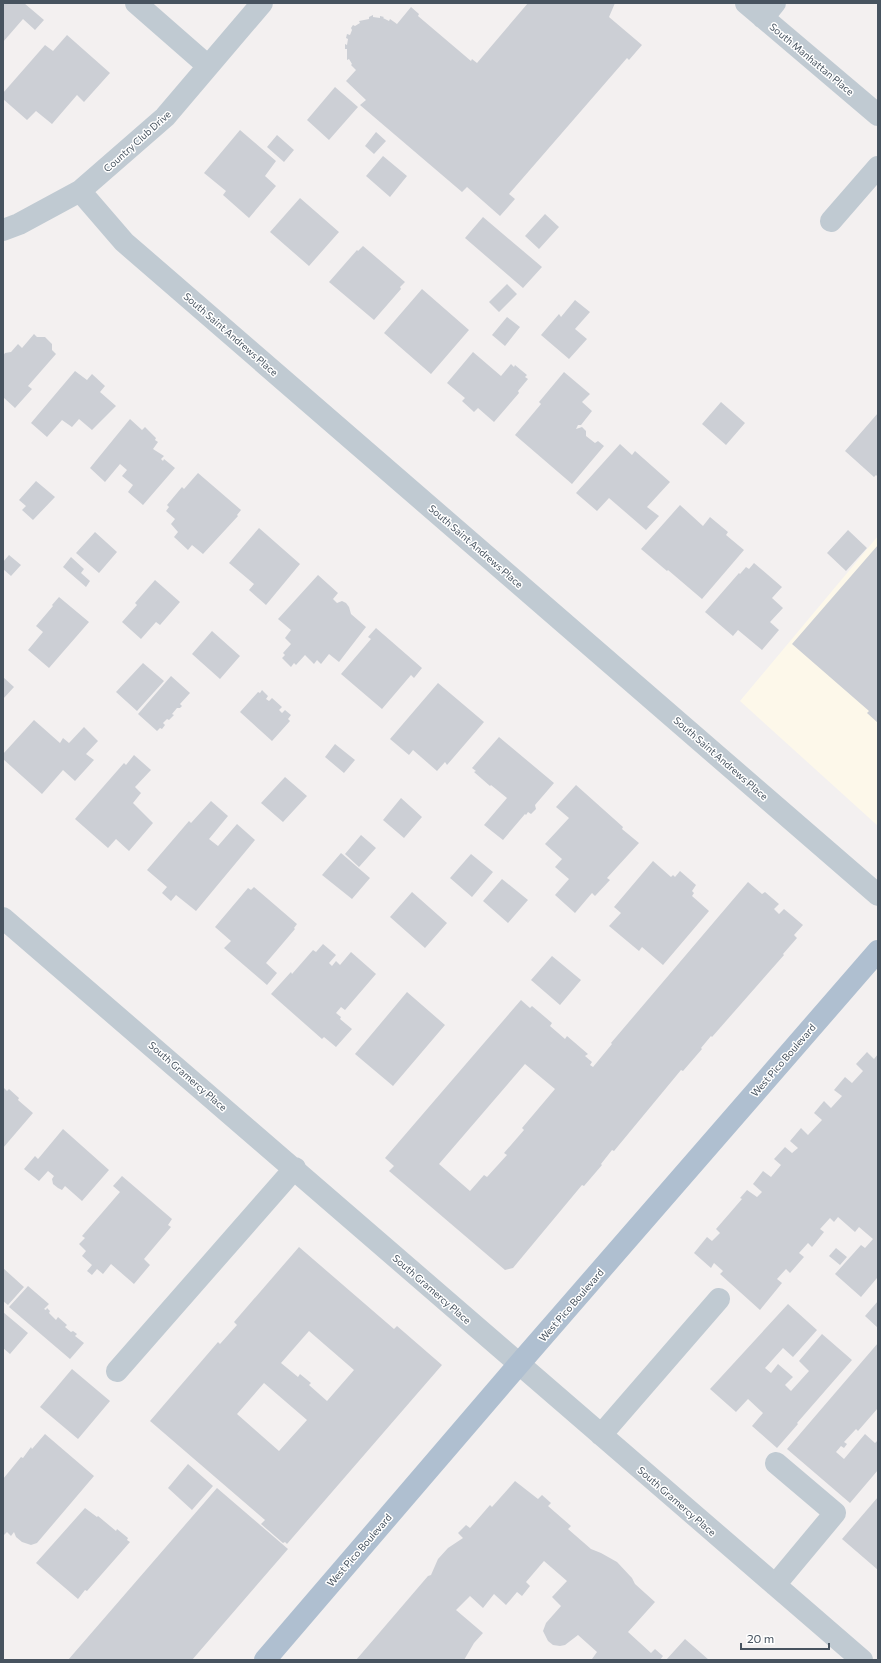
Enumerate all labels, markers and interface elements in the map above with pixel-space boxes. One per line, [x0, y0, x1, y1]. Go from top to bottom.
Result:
street label: South Manhattan Place [768, 20, 856, 98]
street label: Country Club Drive [101, 108, 173, 174]
street label: South Saint Andrews Place [182, 290, 280, 378]
street label: South Saint Andrews Place [427, 502, 525, 590]
street label: South Saint Andrews Place [672, 714, 770, 802]
street label: West Pico Boulevard [748, 1021, 818, 1099]
street label: South Gramercy Place [146, 1039, 230, 1113]
street label: South Gramercy Place [390, 1252, 474, 1326]
street label: West Pico Boulevard [536, 1266, 606, 1344]
street label: South Gramercy Place [635, 1464, 719, 1538]
street label: West Pico Boulevard [324, 1511, 394, 1589]
scale bar [741, 1625, 829, 1651]
text: 20 m [747, 1631, 774, 1645]

